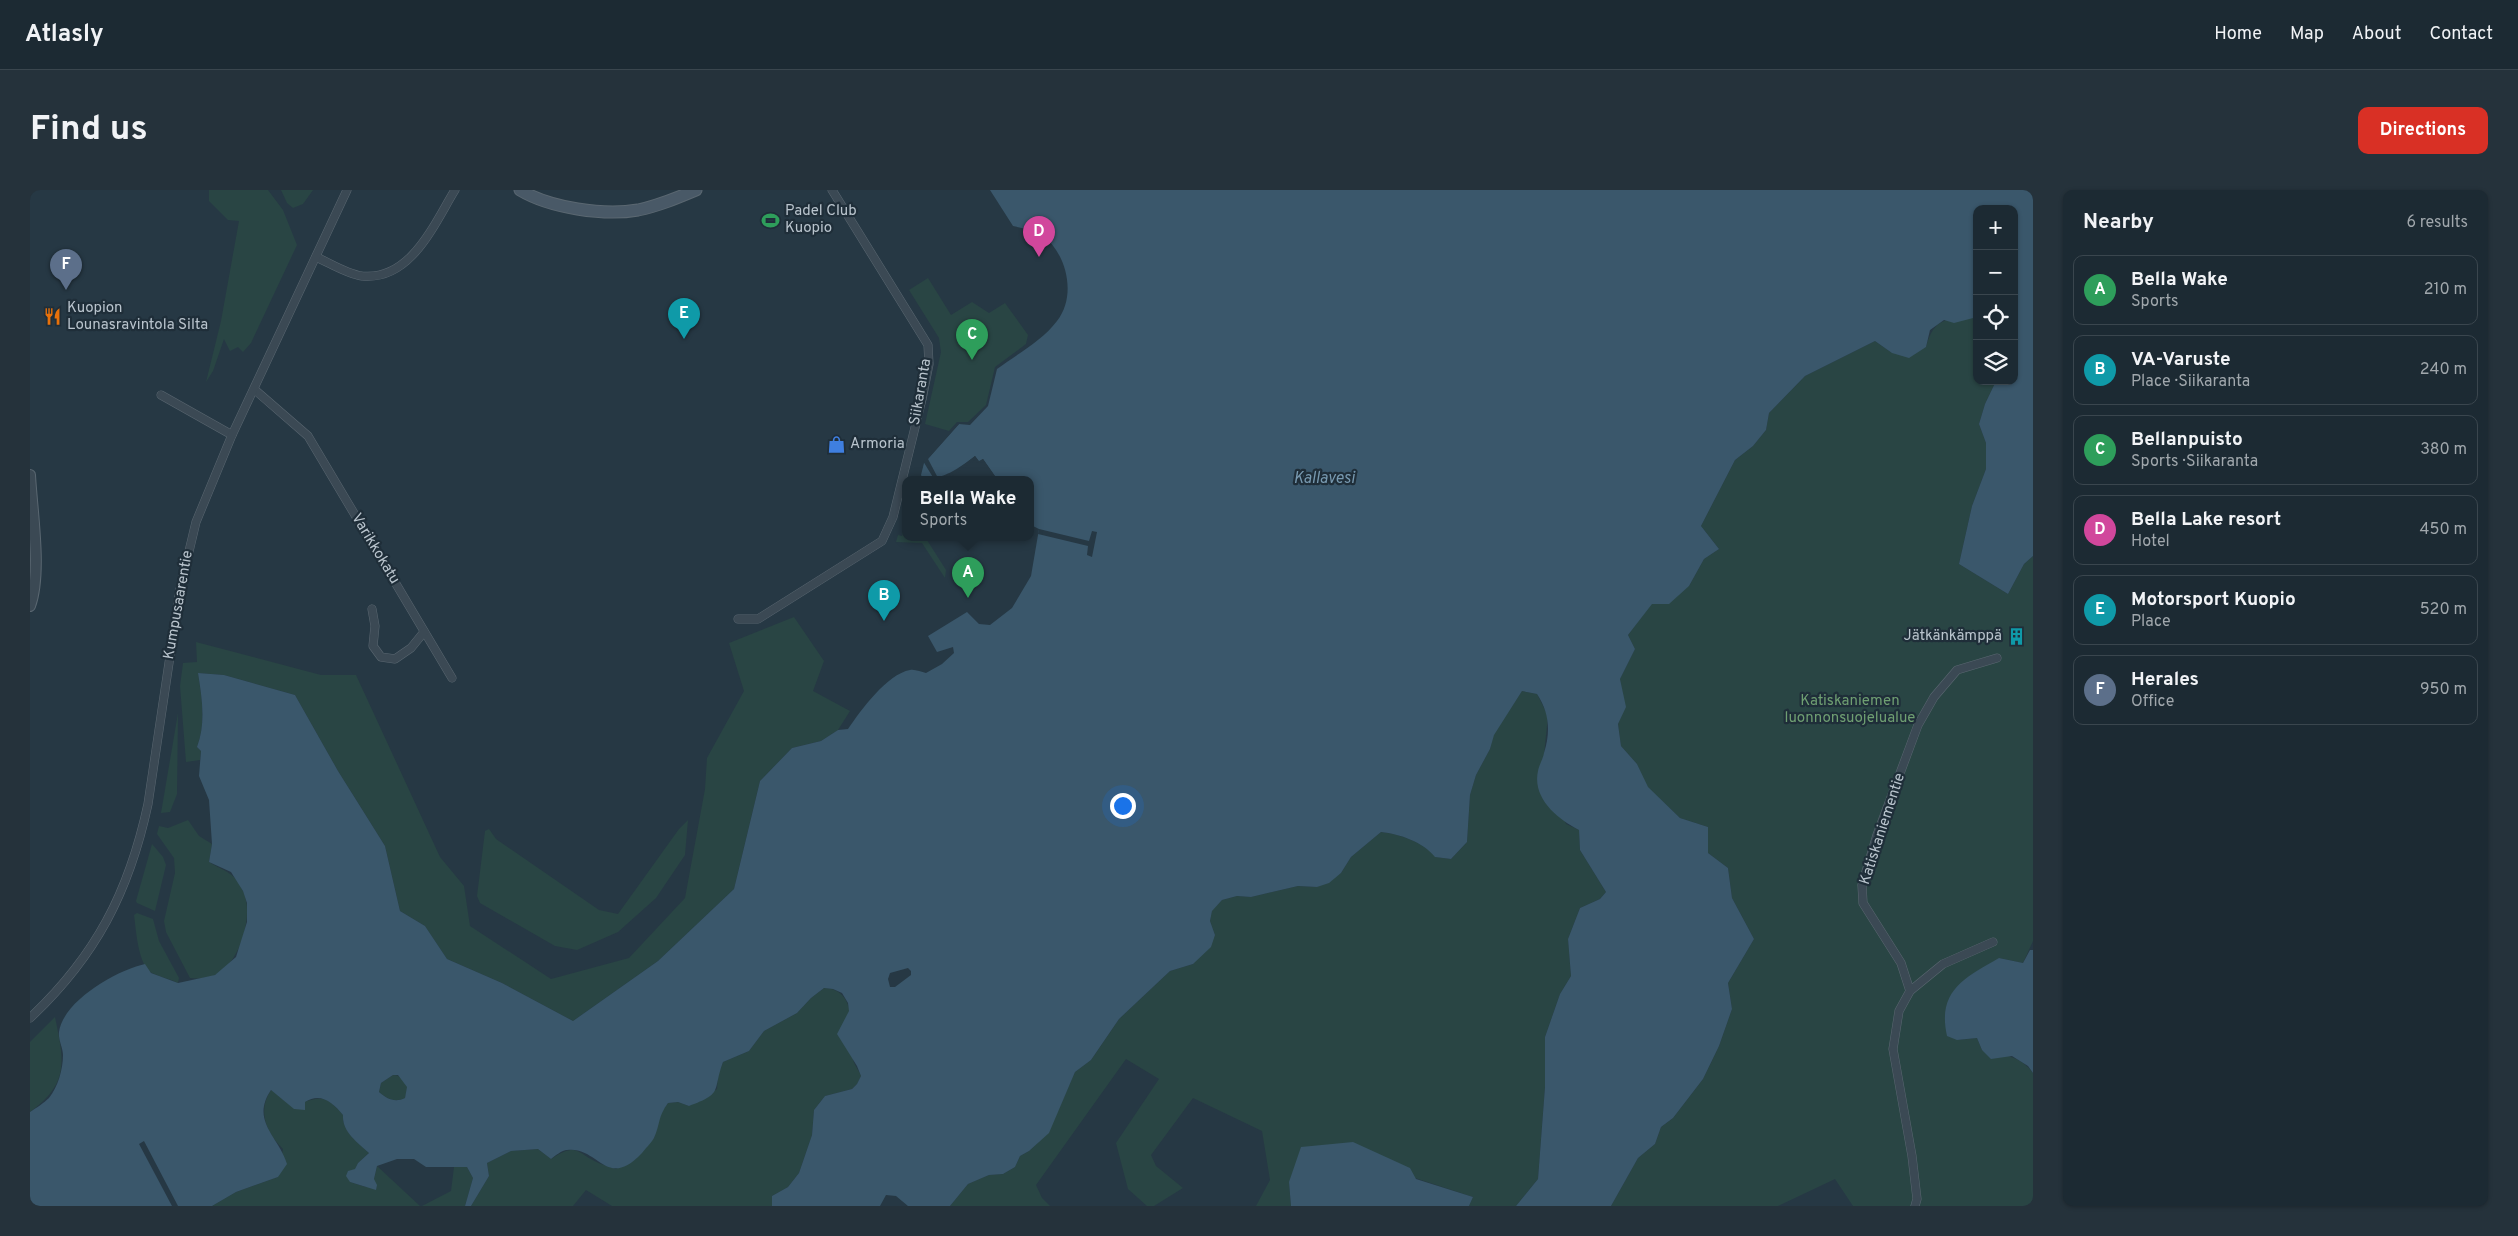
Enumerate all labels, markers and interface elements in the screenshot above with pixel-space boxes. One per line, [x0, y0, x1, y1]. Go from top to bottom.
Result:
text: Atlasly [25, 20, 104, 50]
text: Home [2214, 23, 2262, 46]
text: Map [2290, 23, 2324, 46]
text: About [2352, 23, 2401, 46]
text: Contact [2429, 23, 2493, 46]
button: Directions [2358, 107, 2488, 154]
text: Find us [30, 108, 148, 152]
place label: Padel Club Kuopio [785, 202, 857, 238]
map controls [1973, 205, 2018, 385]
button: + [1973, 205, 2018, 250]
text: Nearby [2083, 209, 2154, 236]
sports icon: Padel Club Kuopio [761, 210, 781, 230]
text: 6 results [2406, 213, 2468, 233]
pin: D [1023, 216, 1055, 257]
pin: F [50, 249, 82, 290]
button: − [1973, 250, 2018, 295]
text: Bella Wake [2131, 268, 2228, 292]
text: A [2094, 280, 2106, 300]
text: 210 m [2424, 280, 2467, 300]
text: Sports [2131, 292, 2179, 312]
button: locate [1973, 295, 2018, 340]
pin: E [668, 298, 700, 339]
place label: Kuopion Lounasravintola Silta [67, 299, 208, 335]
restaurant icon: Kuopion Lounasravintola Silta [43, 307, 63, 327]
pin: C [956, 319, 988, 360]
button: layers [1973, 340, 2018, 385]
text: VA-Varuste [2131, 348, 2231, 372]
street label: Siikaranta [906, 357, 936, 427]
text: B [2094, 360, 2106, 380]
text: 240 m [2420, 360, 2467, 380]
text: Place · Siikaranta [2131, 372, 2250, 392]
text: Bellanpuisto [2131, 428, 2243, 452]
shop icon: Armoria [826, 434, 846, 454]
place label: Armoria [850, 435, 905, 454]
text: C [2095, 440, 2105, 460]
text: 380 m [2420, 440, 2467, 460]
text: Sports · Siikaranta [2131, 452, 2258, 472]
water label: Kallavesi [1293, 469, 1356, 489]
popup [902, 476, 1034, 541]
text: Bella Wake [920, 487, 1016, 511]
text: Bella Lake resort [2131, 508, 2281, 532]
street label: Varikkokatu [346, 510, 404, 588]
text: Sports [920, 511, 967, 531]
text: D [2094, 520, 2106, 540]
text: 450 m [2420, 520, 2467, 540]
text: Hotel [2131, 532, 2170, 552]
street label: Kumpusaarentie [160, 549, 198, 661]
pin: A [952, 557, 984, 598]
pin: B [868, 580, 900, 621]
text: Motorsport Kuopio [2131, 588, 2296, 612]
text: E [2095, 600, 2105, 620]
text: 520 m [2420, 600, 2467, 620]
text: Place [2131, 612, 2171, 632]
building icon: Jätkänkämppä [2006, 626, 2026, 646]
place label: Jätkänkämppä [1903, 627, 2002, 646]
text: Herales [2131, 668, 2199, 692]
text: F [2095, 680, 2105, 700]
text: 950 m [2420, 680, 2467, 700]
park label: Katiskaniemen luonnonsuojelualue [1785, 692, 1915, 728]
text: Office [2131, 692, 2174, 712]
street label: Katiskaniementie [1856, 771, 1910, 887]
your location [1110, 793, 1136, 819]

